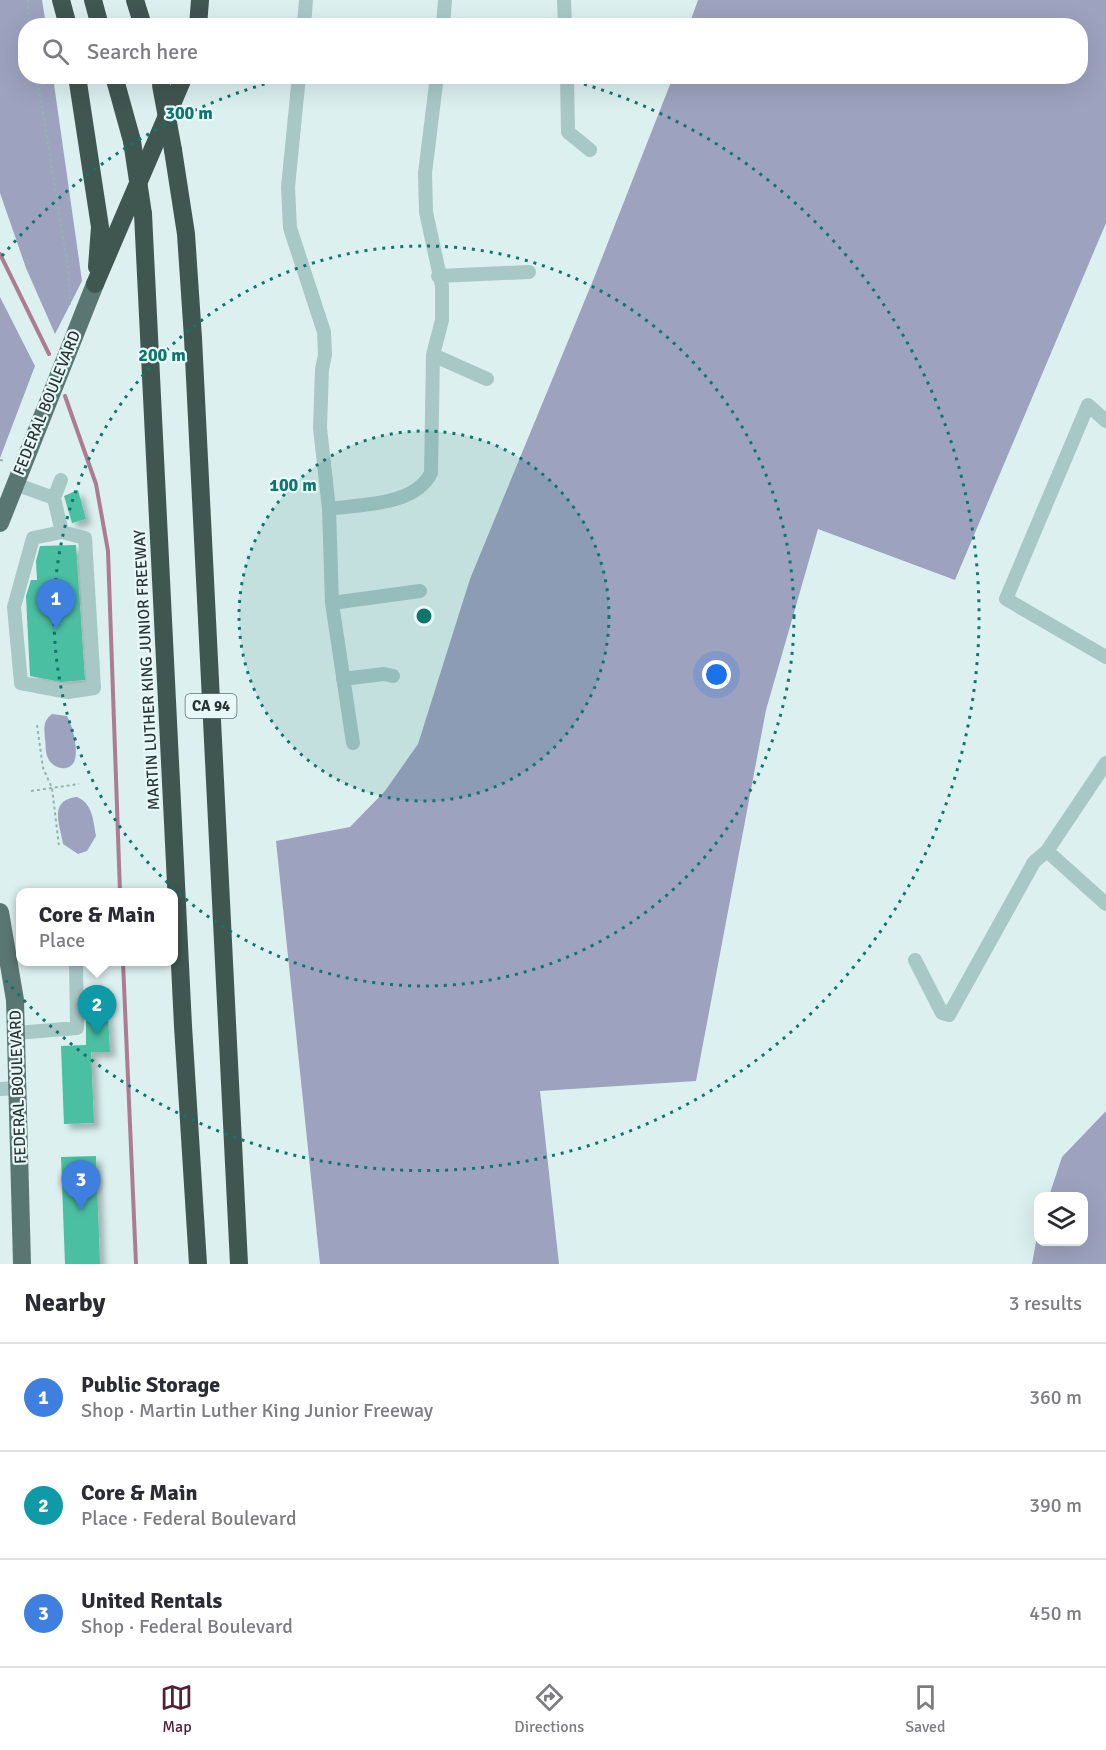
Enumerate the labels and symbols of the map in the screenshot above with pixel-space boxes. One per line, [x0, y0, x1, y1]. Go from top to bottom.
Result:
text: 300 m [165, 102, 213, 124]
street label: FEDERAL BOULEVARD [9, 328, 85, 478]
text: 200 m [138, 344, 186, 366]
text: 100 m [269, 474, 317, 496]
street label: MARTIN LUTHER KING JUNIOR FREEWAY [130, 529, 164, 811]
pin: 1 [36, 580, 76, 629]
centre of rings [414, 606, 434, 626]
your location [702, 660, 731, 689]
road number: CA 94 [186, 694, 236, 718]
pin: 2 [78, 986, 116, 1035]
street label: FEDERAL BOULEVARD [5, 1010, 31, 1164]
pin: 3 [62, 1160, 100, 1210]

